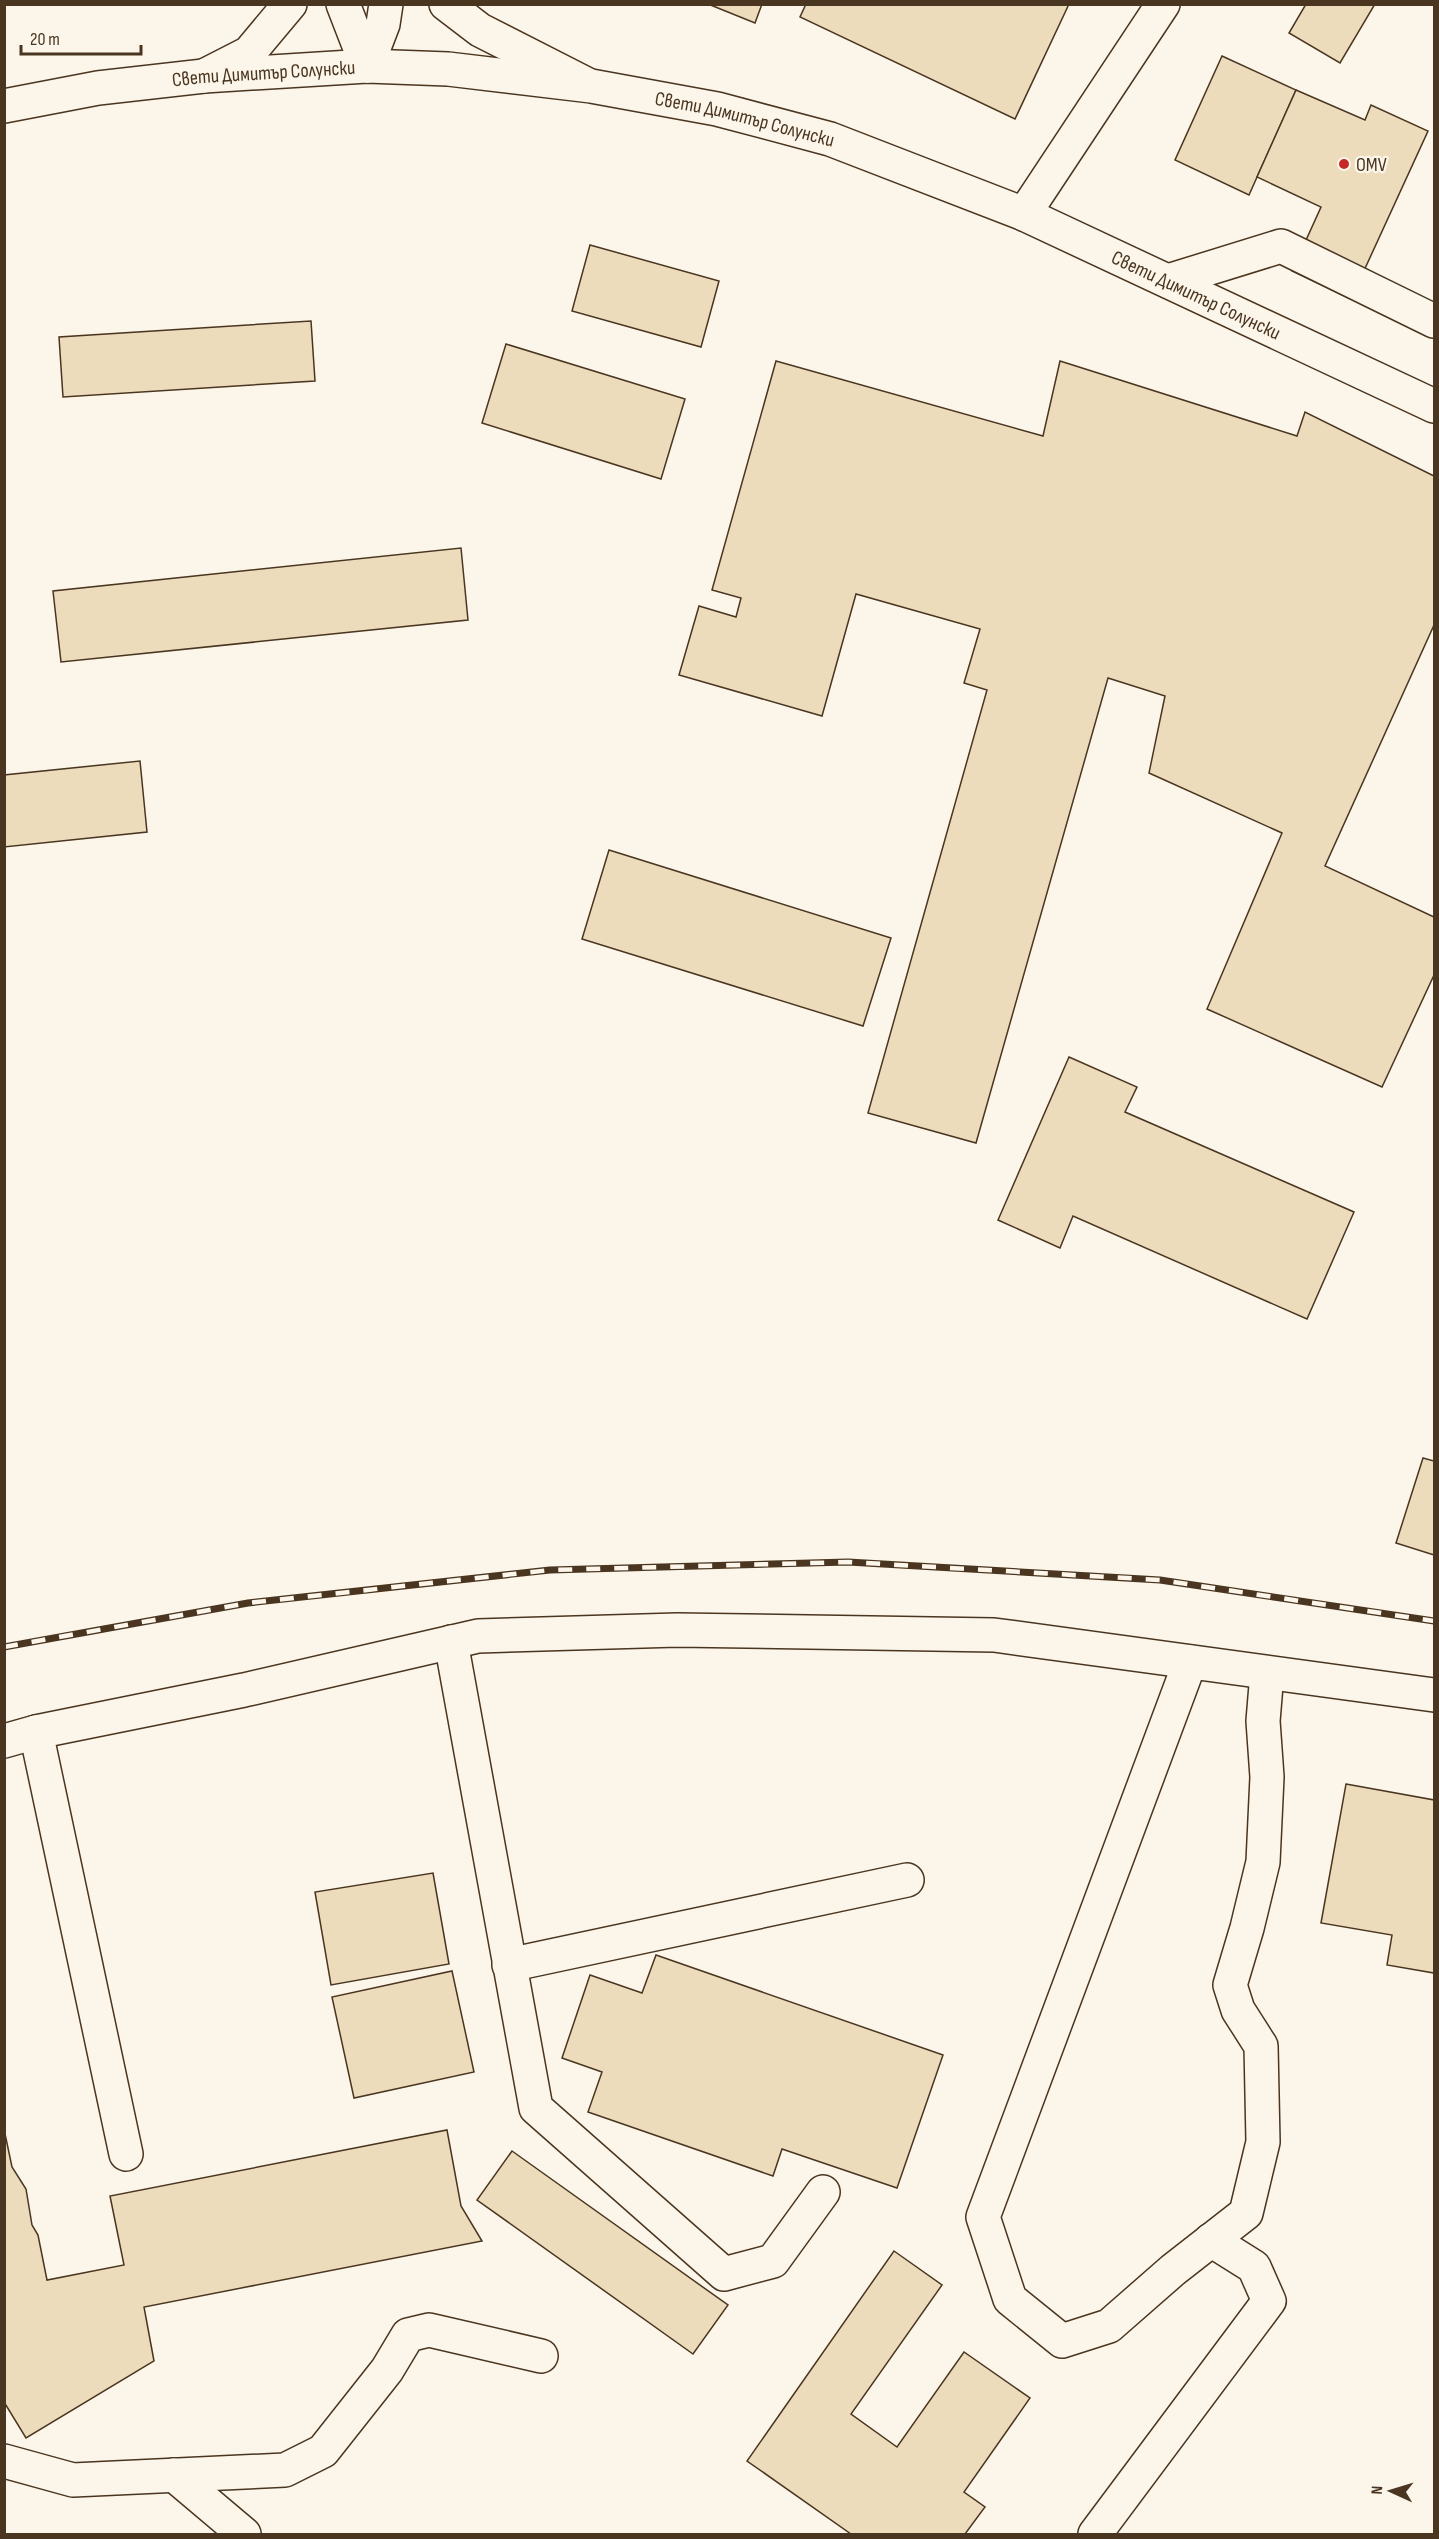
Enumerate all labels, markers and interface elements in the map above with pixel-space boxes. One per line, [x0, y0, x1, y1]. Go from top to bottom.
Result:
scale bar [21, 18, 141, 56]
text: 20 m [30, 29, 60, 50]
street label: Свети Димитър Солунски [171, 56, 356, 93]
street label: Свети Димитър Солунски [653, 87, 837, 153]
place label: OMV [1356, 153, 1387, 177]
marker: OMV [1337, 157, 1351, 171]
street label: Свети Димитър Солунски [1108, 246, 1284, 345]
north arrow [1361, 2461, 1421, 2521]
text: N [1368, 2485, 1387, 2495]

